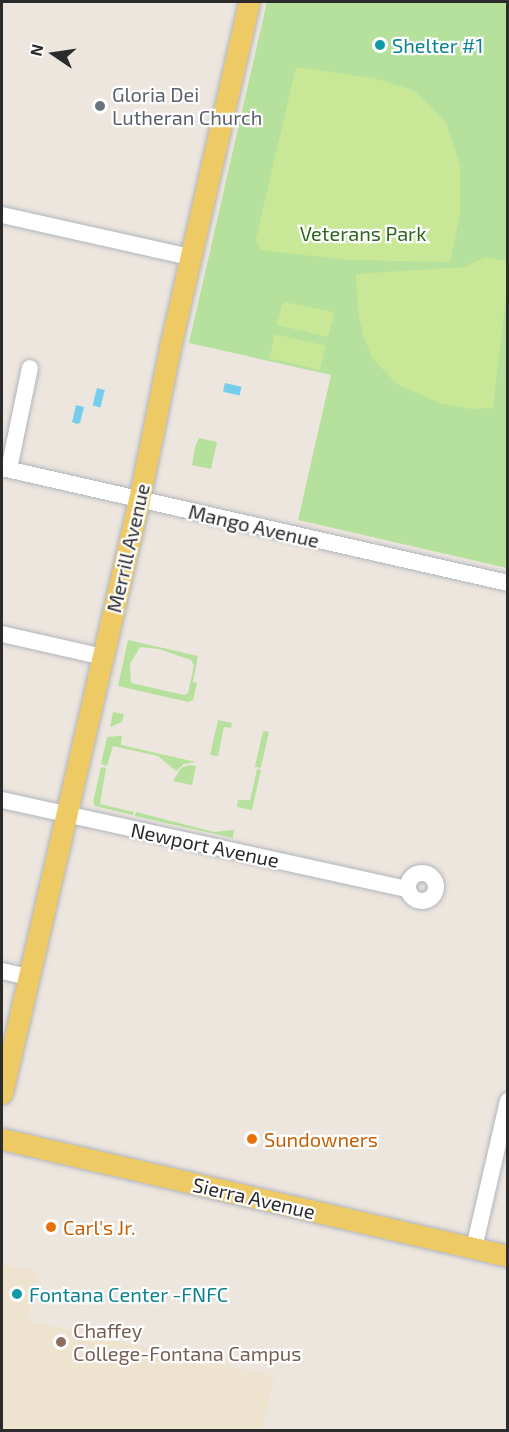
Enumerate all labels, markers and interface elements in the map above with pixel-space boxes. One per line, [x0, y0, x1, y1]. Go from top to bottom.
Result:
north arrow [24, 24, 84, 84]
place label: Shelter #1 [392, 33, 484, 57]
marker: Shelter #1 [373, 38, 387, 52]
text: N [25, 42, 47, 58]
place label: Gloria Dei Lutheran Church [112, 83, 262, 130]
marker: Gloria Dei Lutheran Church [93, 99, 107, 113]
park label: Veterans Park [300, 221, 426, 245]
street label: Merrill Avenue [101, 481, 155, 615]
street label: Mango Avenue [186, 499, 322, 553]
street label: Newport Avenue [128, 818, 282, 872]
place label: Sundowners [264, 1127, 378, 1151]
marker: Sundowners [245, 1132, 259, 1146]
street label: Sierra Avenue [190, 1172, 318, 1224]
place label: Carl's Jr. [63, 1215, 136, 1239]
marker: Carl's Jr. [44, 1220, 58, 1234]
place label: Fontana Center -FNFC [29, 1282, 229, 1306]
marker: Fontana Center -FNFC [10, 1287, 24, 1301]
place label: Chaffey College-Fontana Campus [73, 1318, 301, 1365]
marker: Chaffey College-Fontana Campus [54, 1335, 68, 1349]

